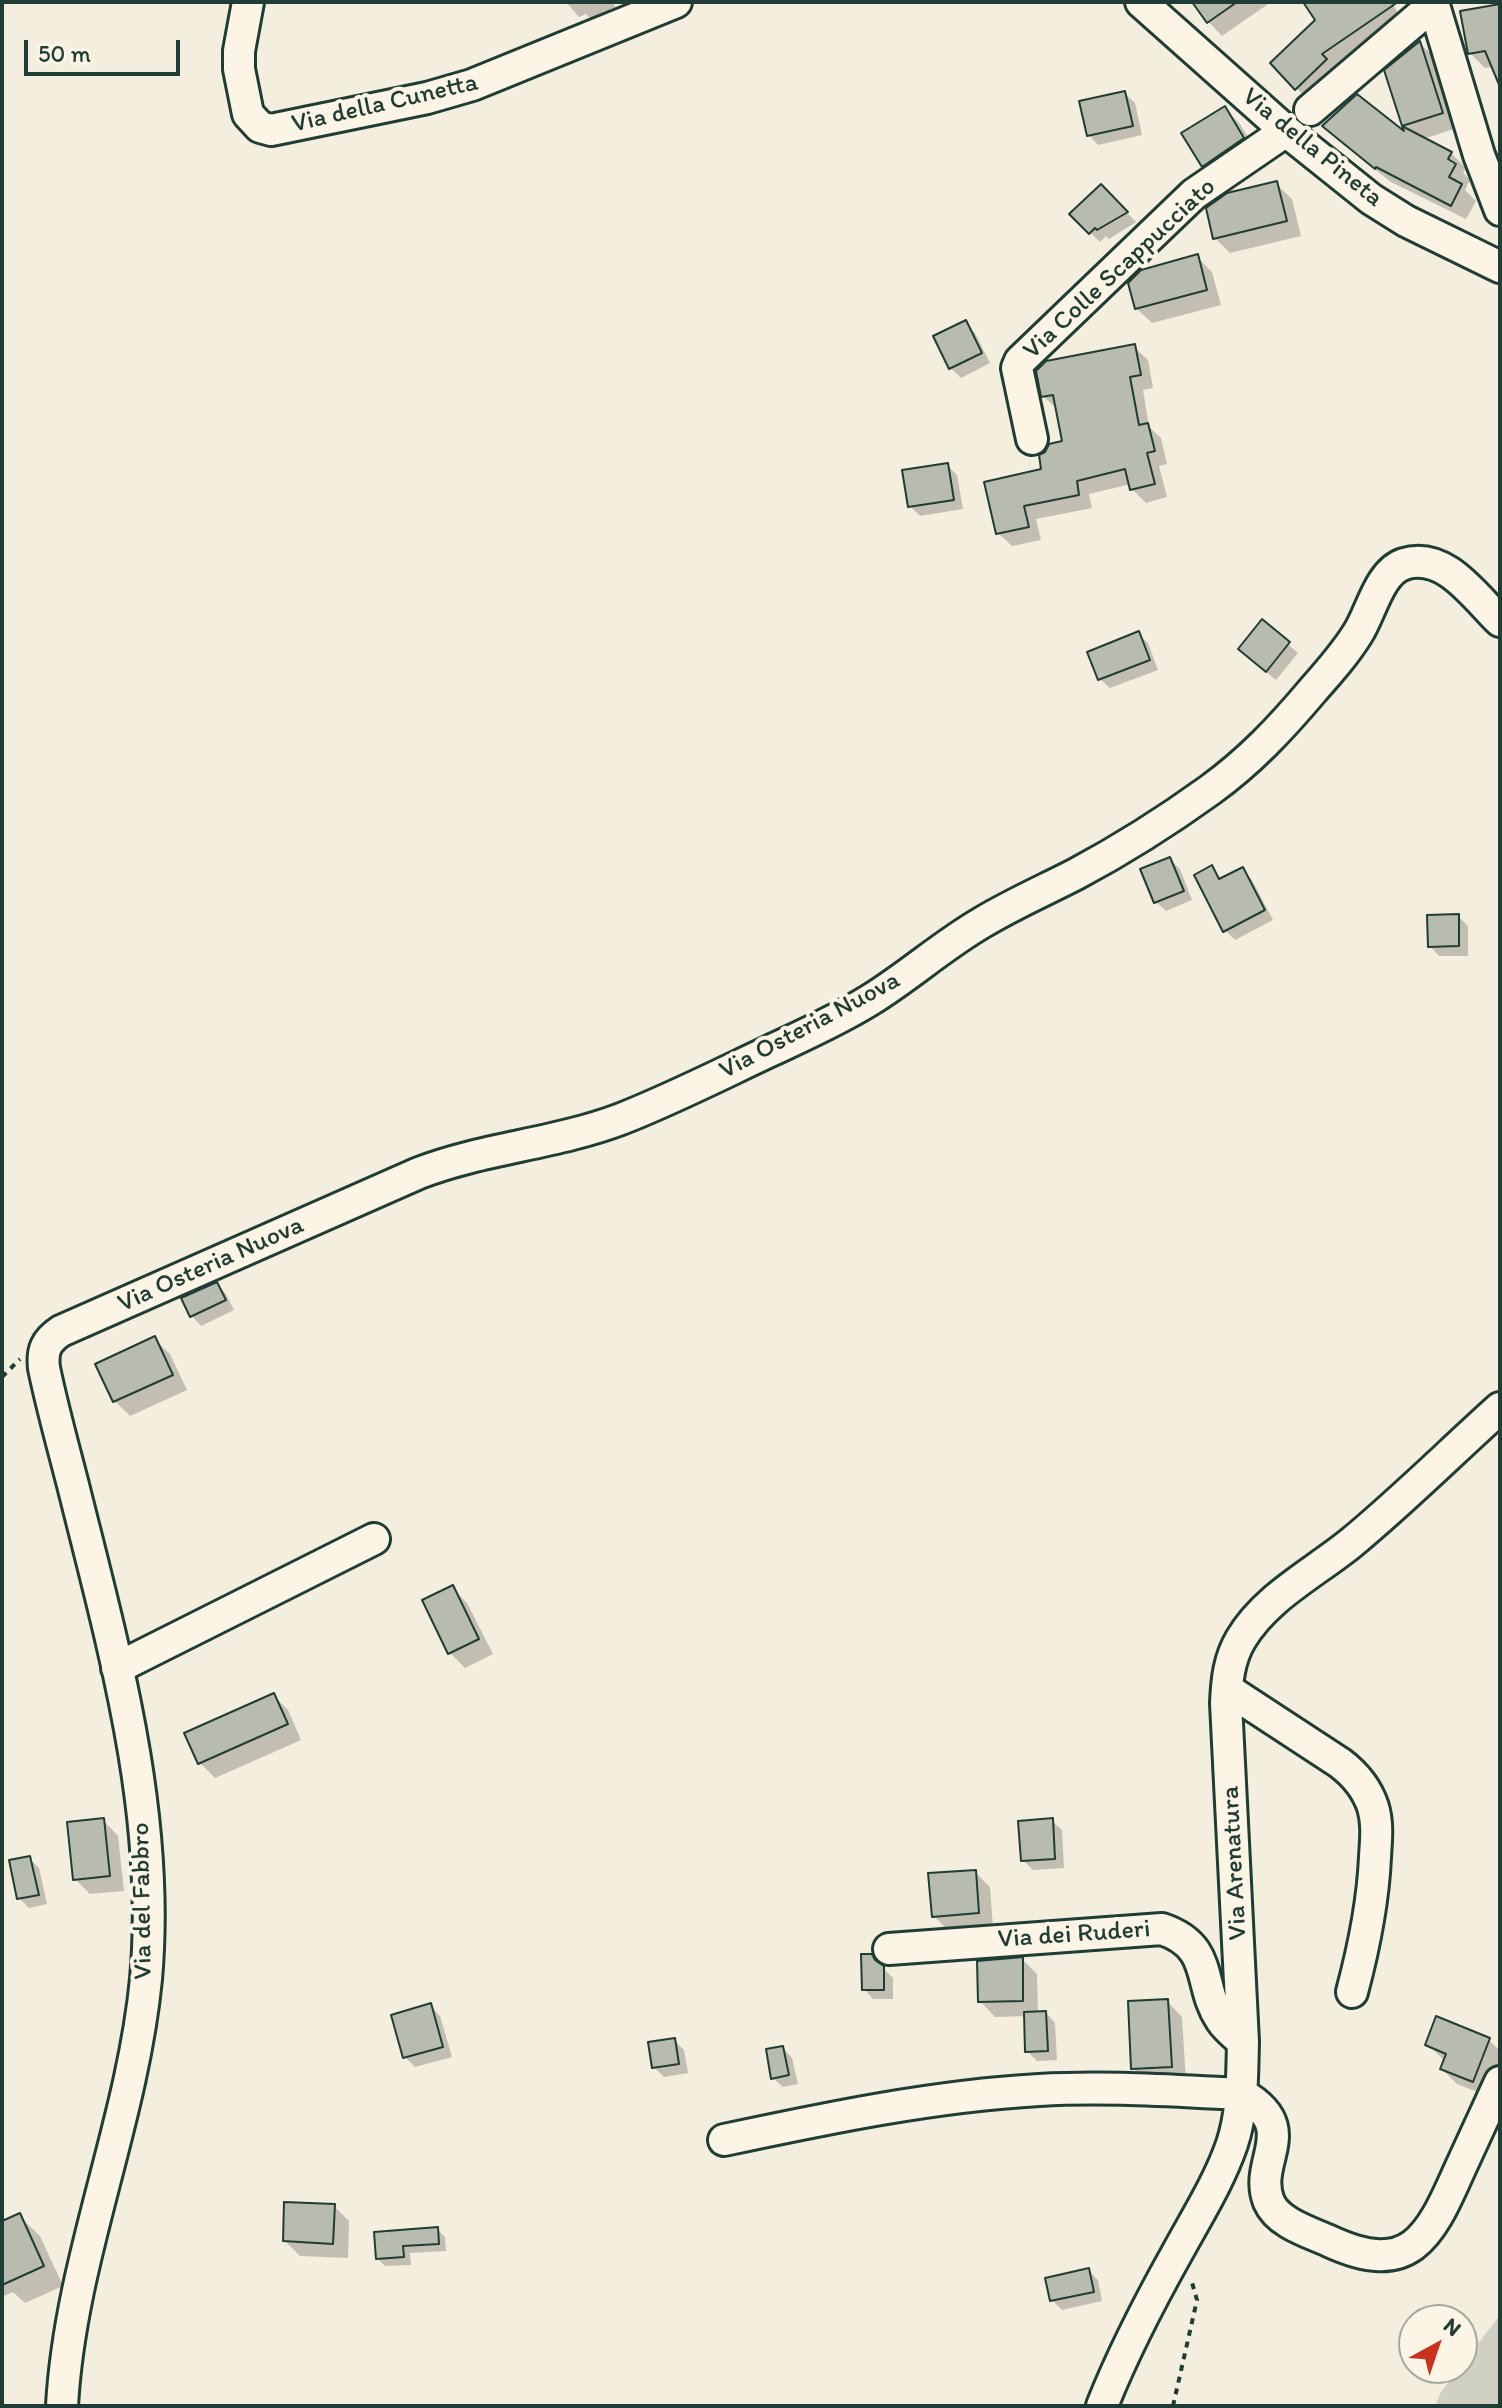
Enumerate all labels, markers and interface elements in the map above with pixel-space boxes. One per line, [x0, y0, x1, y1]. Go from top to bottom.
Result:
scale bar [28, 24, 184, 74]
text: 50 m [38, 39, 91, 68]
street label: Via della Cunetta [289, 67, 481, 141]
street label: Via della Pineta [1235, 82, 1389, 214]
street label: Via Colle Scappucciato [1017, 172, 1223, 366]
street label: Via Osteria Nuova [714, 965, 906, 1087]
street label: Via Osteria Nuova [113, 1210, 309, 1320]
street label: Via Arenatura [1215, 1785, 1255, 1941]
street label: Via del Fabbro [126, 1822, 160, 1980]
street label: Via dei Ruderi [997, 1914, 1151, 1956]
north arrow [1398, 2304, 1478, 2384]
text: N [1438, 2312, 1467, 2342]

